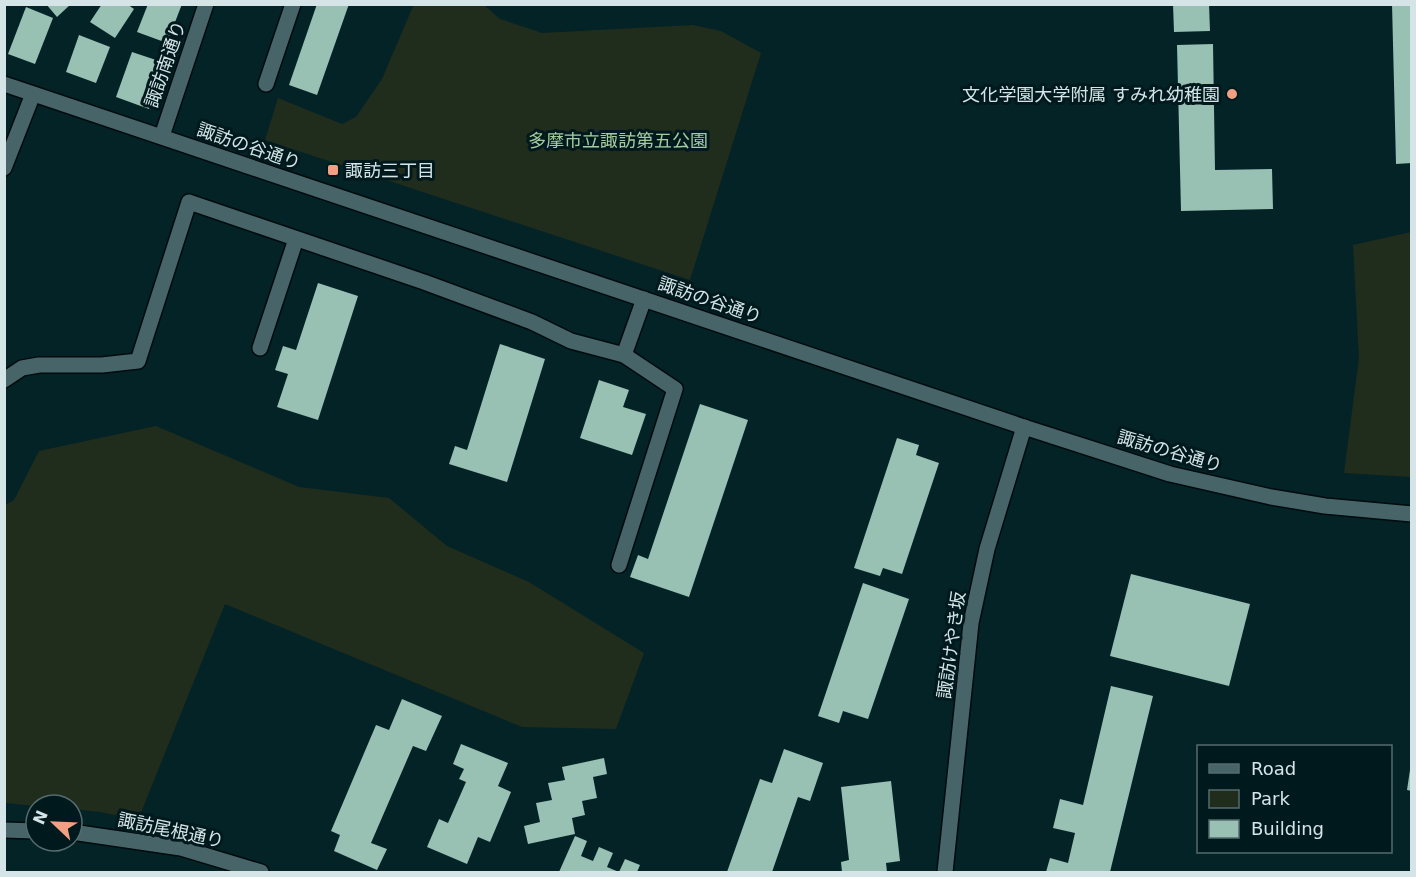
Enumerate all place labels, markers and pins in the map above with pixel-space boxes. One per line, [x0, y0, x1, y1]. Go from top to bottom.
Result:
place label: 文化学園大学附属 すみれ幼稚園 [962, 84, 1220, 105]
marker: 文化学園大学附属 すみれ幼稚園 [1225, 87, 1239, 101]
place label: 諏訪三丁目 [345, 160, 435, 181]
marker: 諏訪三丁目 [326, 163, 340, 177]

